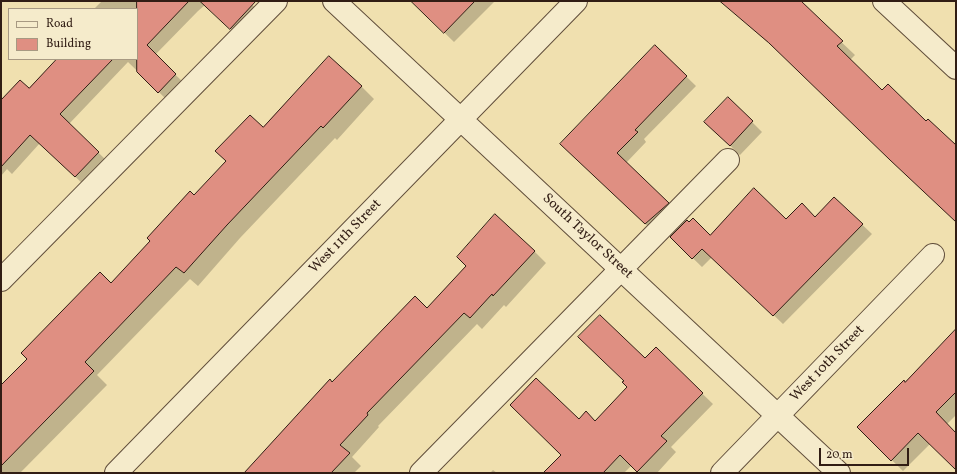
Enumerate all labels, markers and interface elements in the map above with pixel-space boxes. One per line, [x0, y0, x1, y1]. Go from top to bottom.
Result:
legend [8, 8, 138, 60]
text: Road [46, 16, 73, 32]
text: Building [46, 36, 91, 52]
street label: South Taylor Street [538, 191, 636, 283]
street label: West 11th Street [306, 196, 386, 278]
street label: West 10th Street [787, 322, 869, 406]
scale bar [821, 440, 911, 466]
text: 20 m [826, 447, 853, 463]

